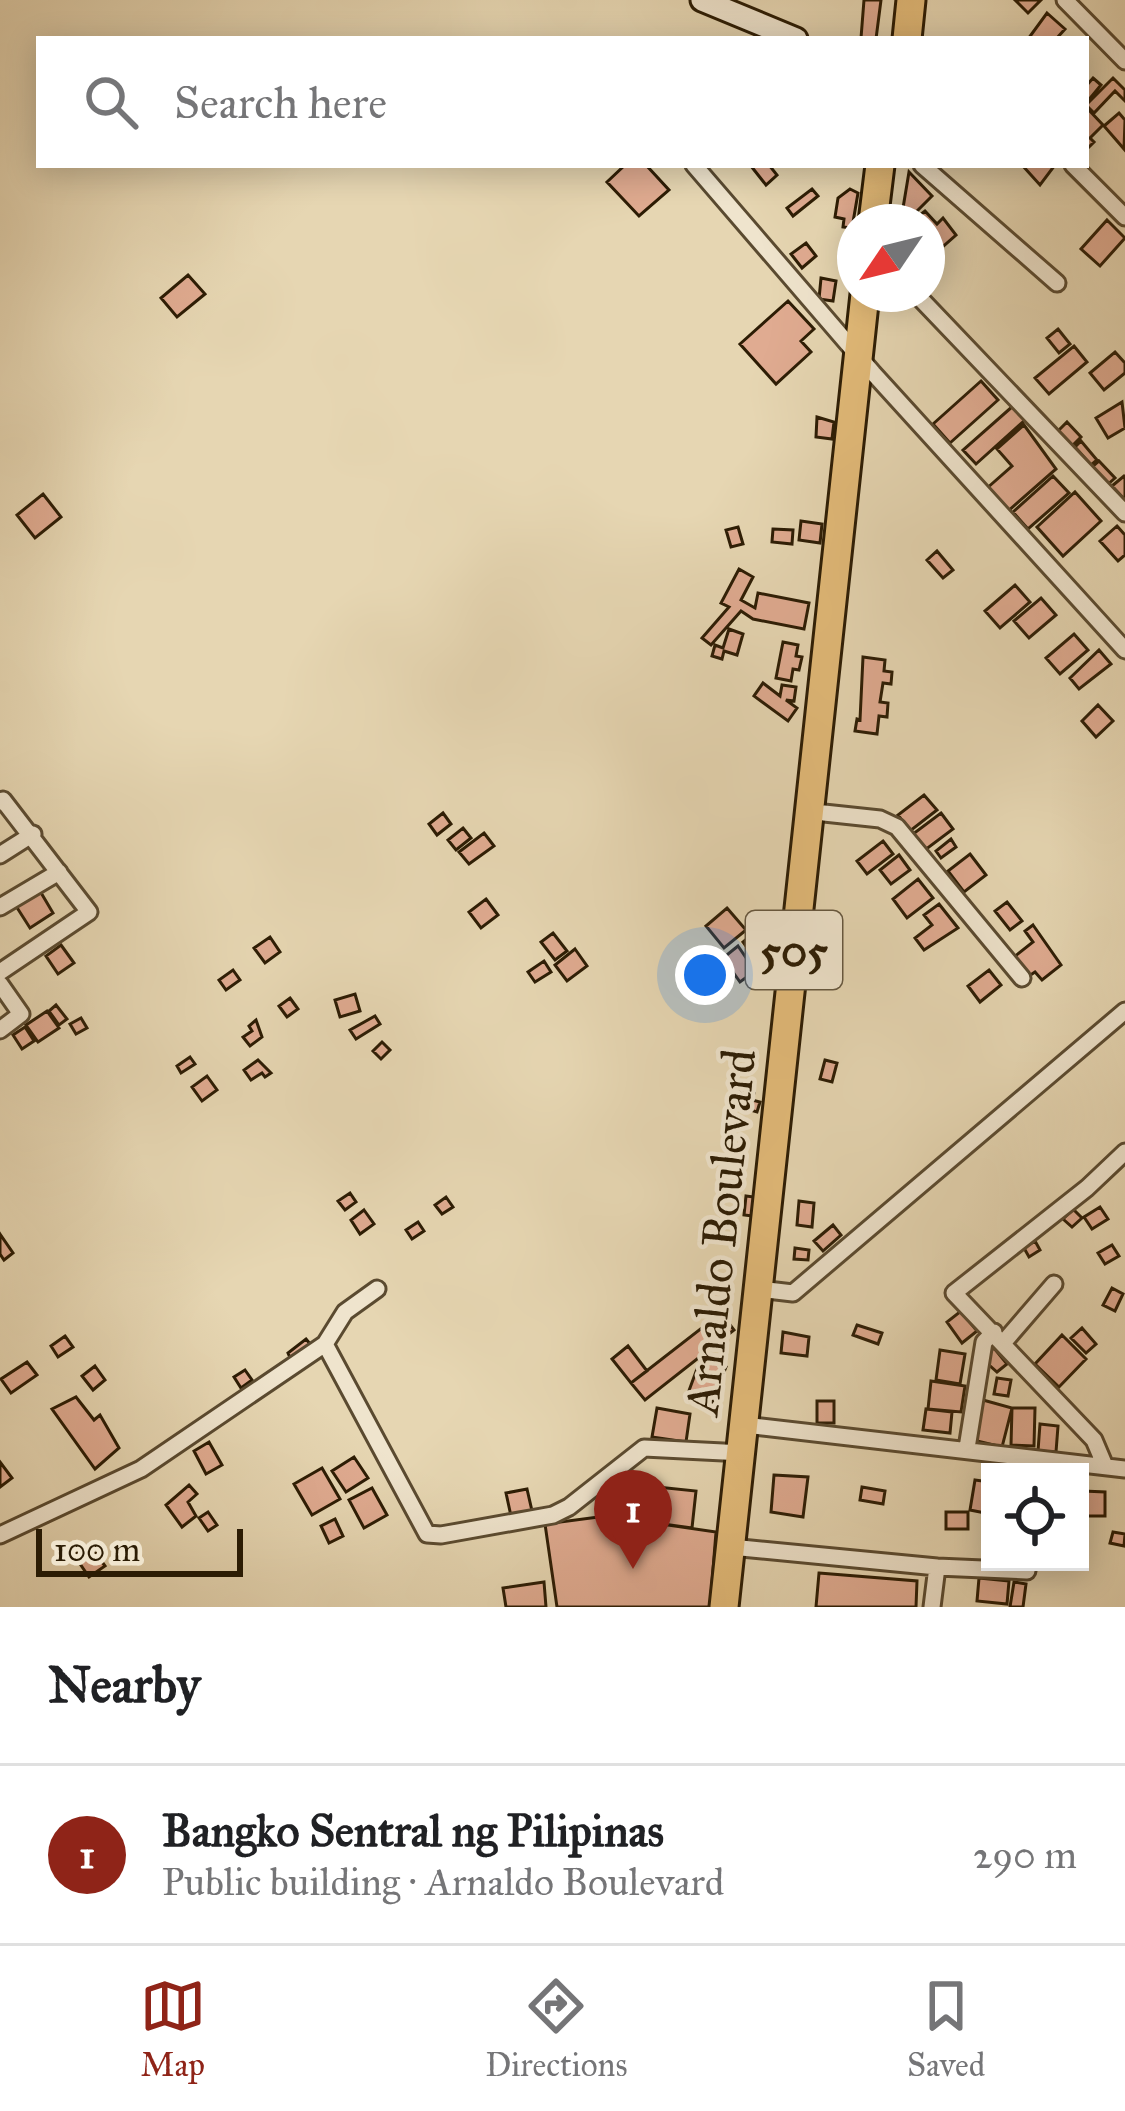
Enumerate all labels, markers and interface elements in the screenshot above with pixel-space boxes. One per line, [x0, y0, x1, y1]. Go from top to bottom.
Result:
search box [36, 36, 1089, 168]
icon: search [78, 69, 144, 135]
text: Search here [174, 75, 387, 130]
north arrow [837, 204, 945, 312]
road number: 505 [746, 911, 842, 989]
your location [675, 945, 735, 1005]
street label: Arnaldo Boulevard [671, 1046, 769, 1420]
map controls [981, 1463, 1089, 1571]
button: locate [981, 1463, 1089, 1571]
pin: 1 [594, 1470, 672, 1569]
scale bar [36, 1523, 243, 1576]
text: 100 m [54, 1530, 140, 1570]
text: Nearby [48, 1654, 200, 1716]
text: Bangko Sentral ng Pilipinas [162, 1803, 664, 1858]
text: 1 [79, 1831, 95, 1879]
text: 290 m [973, 1831, 1077, 1879]
text: Public building · Arnaldo Boulevard [162, 1858, 724, 1906]
tab: Map [140, 1973, 206, 2085]
tab: Directions [485, 1973, 627, 2085]
tab: Saved [907, 1973, 985, 2085]

